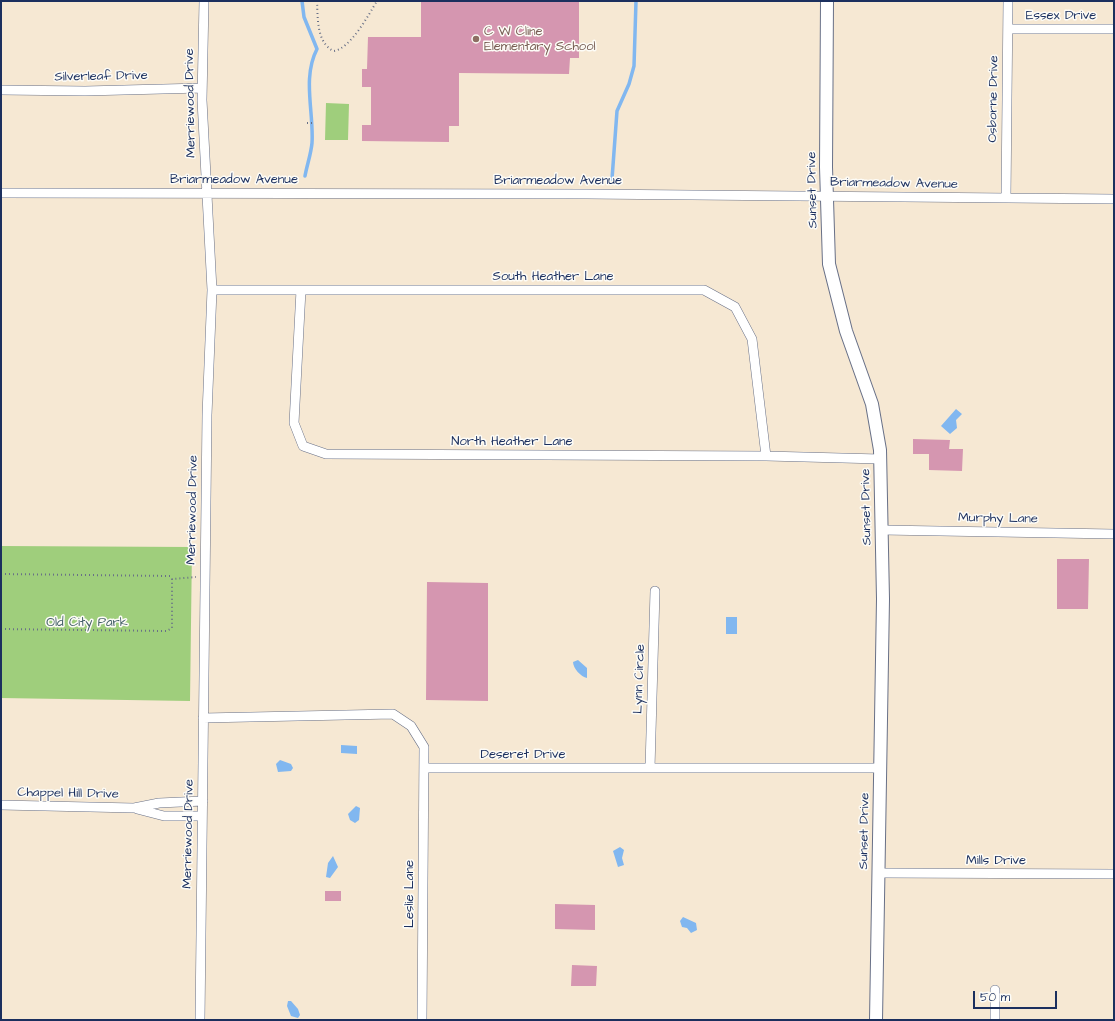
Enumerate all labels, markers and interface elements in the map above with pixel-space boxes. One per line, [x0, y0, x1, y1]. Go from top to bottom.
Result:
street label: Essex Drive [1026, 8, 1096, 24]
place label: C W Cline Elementary School [484, 24, 595, 55]
marker: C W Cline Elementary School [471, 34, 481, 44]
street label: Merriewood Drive [182, 48, 200, 158]
street label: Osborne Drive [985, 55, 1003, 143]
street label: Silverleaf Drive [54, 68, 148, 86]
street label: Sunset Drive [805, 151, 821, 229]
street label: Briarmeadow Avenue [170, 172, 298, 188]
street label: Briarmeadow Avenue [494, 173, 622, 189]
street label: Briarmeadow Avenue [830, 175, 958, 193]
street label: South Heather Lane [493, 269, 613, 285]
street label: North Heather Lane [451, 434, 573, 450]
street label: Merriewood Drive [184, 455, 202, 565]
street label: Sunset Drive [859, 468, 875, 546]
street label: Murphy Lane [958, 511, 1038, 527]
park label: Old City Park [46, 615, 128, 631]
street label: Lynn Circle [631, 644, 649, 714]
street label: Deseret Drive [480, 747, 566, 763]
street label: Merriewood Drive [180, 779, 198, 889]
street label: Chappel Hill Drive [17, 785, 119, 803]
street label: Sunset Drive [857, 792, 873, 870]
street label: Mills Drive [966, 853, 1026, 869]
street label: Leslie Lane [402, 860, 418, 928]
scale bar [975, 983, 1059, 1009]
text: 50 m [980, 989, 1010, 1006]

